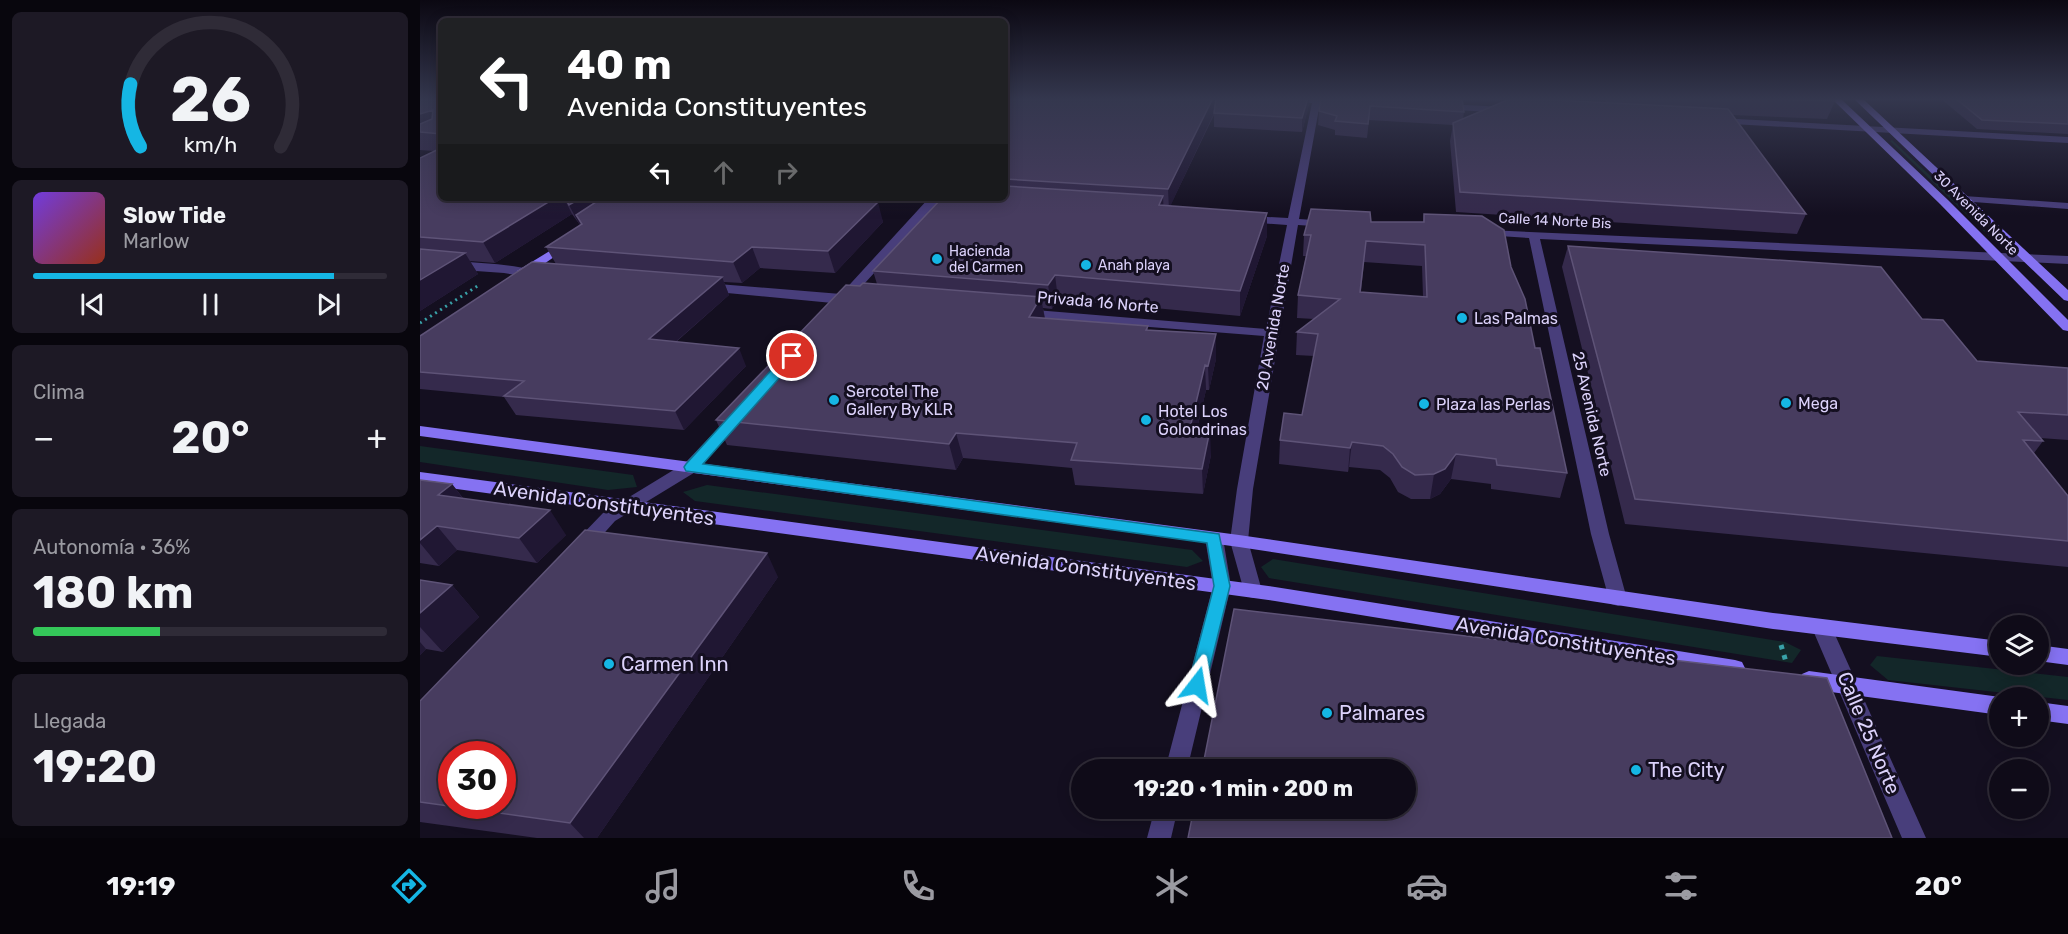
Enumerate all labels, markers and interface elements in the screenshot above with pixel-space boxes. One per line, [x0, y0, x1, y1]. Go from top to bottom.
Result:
text: 40 m [567, 40, 672, 90]
icon: left [468, 42, 546, 120]
text: 26 [169, 63, 251, 137]
text: Avenida Constituyentes [567, 91, 867, 123]
text: km/h [183, 132, 237, 157]
icon: left [644, 156, 677, 189]
icon: ahead [707, 156, 740, 189]
icon: right [770, 156, 803, 189]
street label: 30 Avenida Norte [1930, 167, 2022, 259]
text: Slow Tide [123, 202, 226, 229]
street label: Calle 14 Norte Bis [1498, 210, 1612, 232]
text: Marlow [123, 229, 190, 253]
place label: Hacienda del Carmen [949, 243, 1023, 276]
marker: Hacienda del Carmen [930, 252, 944, 266]
place label: Anah playa [1098, 257, 1170, 274]
marker: Anah playa [1079, 258, 1093, 272]
street label: 20 Avenida Norte [1253, 262, 1293, 392]
street label: Privada 16 Norte [1036, 287, 1160, 317]
icon: previous [76, 288, 109, 321]
icon: pause [194, 288, 227, 321]
icon: next [312, 288, 345, 321]
place label: Las Palmas [1474, 309, 1558, 328]
marker: Las Palmas [1455, 311, 1469, 325]
pin [766, 330, 817, 381]
icon: arrive [775, 339, 808, 372]
street label: 25 Avenida Norte [1568, 350, 1616, 478]
text: Clima [33, 380, 85, 404]
place label: Sercotel The Gallery By KLR [846, 382, 953, 419]
marker: Sercotel The Gallery By KLR [827, 393, 841, 407]
place label: Mega [1798, 394, 1838, 413]
place label: Plaza las Perlas [1436, 395, 1551, 414]
marker: Mega [1779, 396, 1793, 410]
marker: Plaza las Perlas [1417, 397, 1431, 411]
place label: Hotel Los Golondrinas [1158, 402, 1247, 439]
text: 20° [171, 411, 250, 464]
marker: Hotel Los Golondrinas [1139, 413, 1153, 427]
text: − [33, 418, 54, 457]
text: + [366, 418, 387, 457]
street label: Avenida Constituyentes [492, 476, 716, 530]
text: Autonomía · 36% [33, 535, 191, 559]
street label: Avenida Constituyentes [974, 541, 1198, 595]
text: 180 km [33, 566, 194, 619]
street label: Avenida Constituyentes [1454, 612, 1678, 670]
map controls [1989, 615, 2049, 819]
button: layers [1989, 615, 2049, 675]
place label: Carmen Inn [621, 652, 729, 676]
position arrow [1165, 653, 1229, 717]
marker: Carmen Inn [602, 657, 616, 671]
street label: Calle 25 Norte [1832, 668, 1906, 798]
button: + [1989, 687, 2049, 747]
place label: Palmares [1339, 701, 1425, 725]
marker: Palmares [1320, 706, 1334, 720]
text: Llegada [33, 709, 106, 733]
text: 19:20 [33, 740, 157, 793]
speed limit sign: 30 [438, 741, 516, 819]
place label: The City [1648, 758, 1724, 782]
button: − [1989, 759, 2049, 819]
marker: The City [1629, 763, 1643, 777]
text: 19:20 · 1 min · 200 m [1134, 775, 1353, 802]
icon: directions [388, 865, 430, 907]
icon: music [642, 865, 684, 907]
icon: phone [897, 865, 939, 907]
icon: climate [1151, 865, 1193, 907]
icon: car [1406, 865, 1448, 907]
icon: filters [1660, 865, 1702, 907]
text: 19:19 [106, 870, 176, 902]
text: 20° [1915, 870, 1962, 902]

